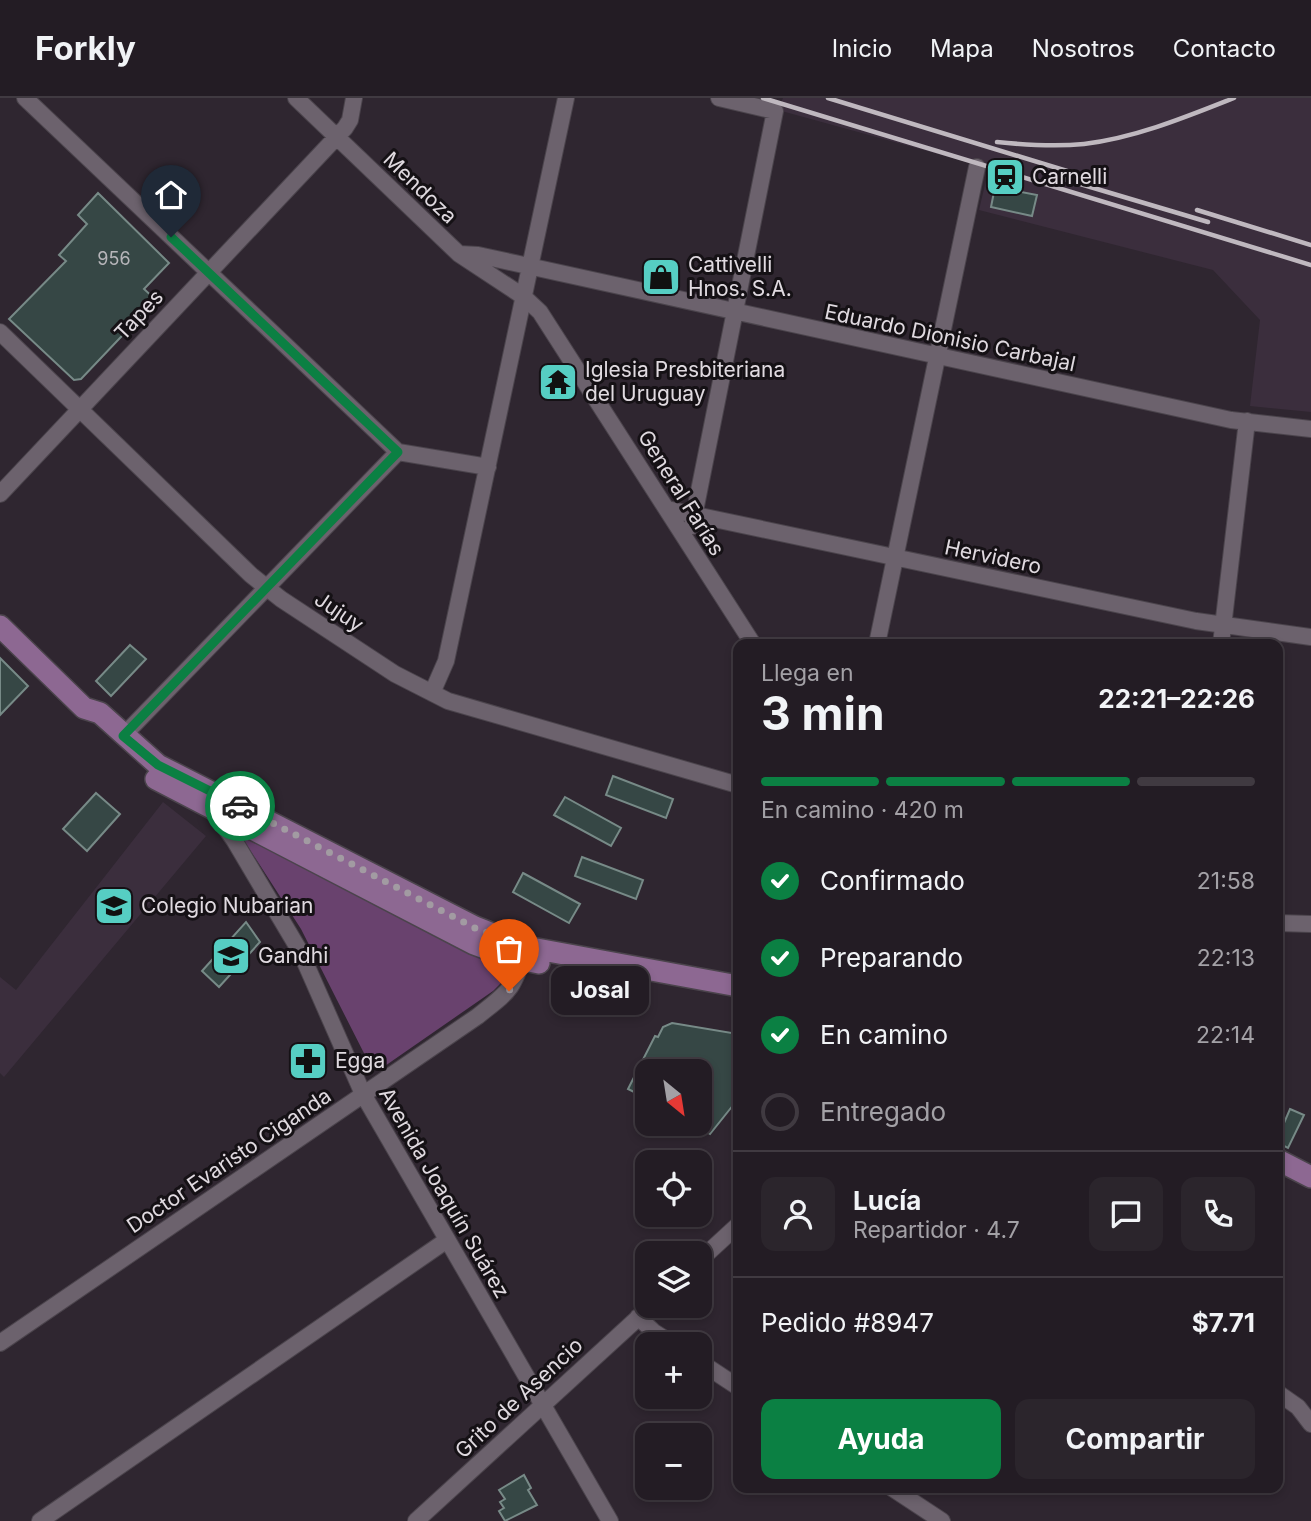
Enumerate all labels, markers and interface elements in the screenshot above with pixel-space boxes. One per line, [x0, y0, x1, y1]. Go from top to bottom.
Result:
text: Forkly [35, 28, 136, 68]
text: Inicio [832, 34, 892, 63]
text: Mapa [930, 34, 994, 63]
text: Nosotros [1032, 34, 1135, 63]
text: Contacto [1173, 34, 1276, 63]
street label: Mendoza [379, 147, 462, 229]
station icon: Carnelli [984, 156, 1026, 198]
place label: Carnelli [1032, 164, 1107, 189]
pin [141, 165, 201, 237]
icon: home [152, 176, 190, 214]
house number: 956 [97, 248, 131, 269]
place label: Cattivelli Hnos. S.A. [688, 252, 792, 301]
shop icon: Cattivelli Hnos. S.A. [640, 256, 682, 298]
street label: Tapes [109, 284, 168, 345]
street label: Eduardo Dionisio Carbajal [822, 299, 1078, 376]
place label: Iglesia Presbiteriana del Uruguay [585, 357, 785, 406]
temple icon: Iglesia Presbiteriana del Uruguay [537, 361, 579, 403]
street label: General Farías [633, 425, 730, 560]
street label: Hervidero [942, 534, 1044, 579]
street label: Jujuy [310, 586, 369, 637]
text: Llega en [761, 659, 853, 687]
text: 22:21–22:26 [1098, 683, 1255, 714]
text: 3 min [761, 685, 885, 741]
courier [205, 771, 275, 841]
icon: car [221, 787, 259, 825]
text: En camino · 420 m [761, 796, 964, 824]
icon: check [761, 862, 799, 900]
text: Confirmado [820, 865, 965, 896]
text: 21:58 [1197, 867, 1255, 895]
school or university icon: Colegio Nubarian [93, 885, 135, 927]
place label: Colegio Nubarian [141, 893, 313, 918]
pin [479, 919, 539, 991]
icon: bag [490, 930, 528, 968]
school or university icon: Gandhi [210, 935, 252, 977]
icon: check [761, 939, 799, 977]
text: Preparando [820, 942, 963, 973]
place label: Gandhi [258, 943, 328, 968]
text: 22:13 [1197, 944, 1255, 972]
callout: Josal [551, 966, 649, 1015]
text: Josal [570, 976, 630, 1004]
icon: check [761, 1016, 799, 1054]
text: En camino [820, 1019, 948, 1050]
text: 22:14 [1196, 1021, 1255, 1049]
pharmacy icon: Egga [287, 1040, 329, 1082]
place label: Egga [335, 1048, 385, 1073]
north arrow [635, 1059, 712, 1136]
map controls [635, 1059, 712, 1500]
street label: Doctor Evaristo Ciganda [122, 1083, 335, 1238]
street label: Avenida Joaquín Suárez [374, 1083, 515, 1302]
text: Entregado [820, 1096, 946, 1127]
button: locate [635, 1150, 712, 1227]
button: person [761, 1177, 835, 1251]
button: chat [1089, 1177, 1163, 1251]
button: phone [1181, 1177, 1255, 1251]
text: Lucía [853, 1185, 921, 1216]
text: Repartidor · 4.7 [853, 1216, 1020, 1244]
button: layers [635, 1241, 712, 1318]
text: Pedido #8947 [761, 1307, 934, 1338]
text: $7.71 [1192, 1307, 1255, 1338]
street label: Grito de Asencio [450, 1332, 588, 1463]
button: + [635, 1332, 712, 1409]
button: Ayuda [761, 1399, 1001, 1479]
button: Compartir [1015, 1399, 1255, 1479]
button: − [635, 1423, 712, 1500]

